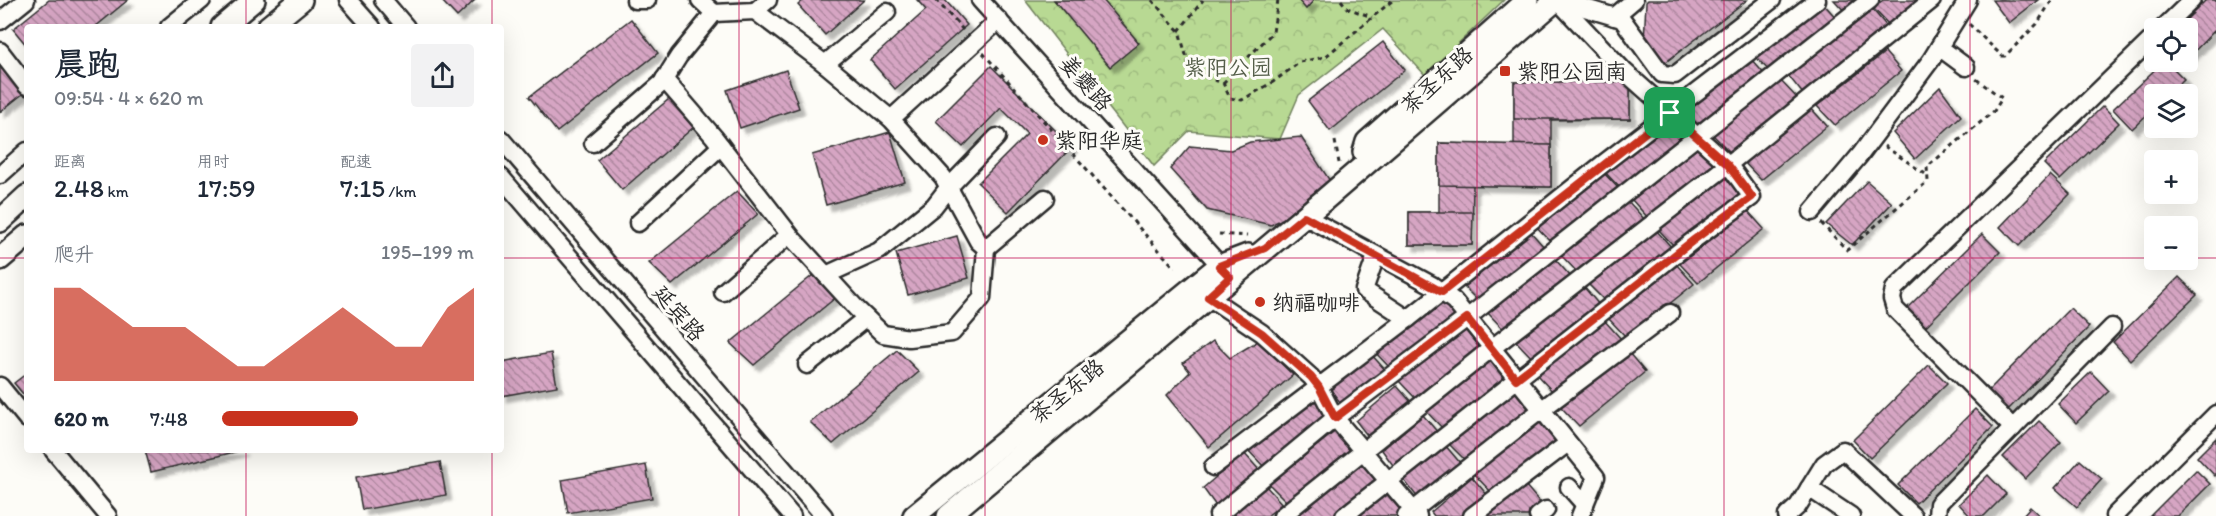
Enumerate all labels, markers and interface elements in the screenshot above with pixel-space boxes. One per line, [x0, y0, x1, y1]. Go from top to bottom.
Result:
map controls [2144, 18, 2198, 270]
button: locate [2144, 18, 2198, 72]
street label: 茶圣东路 [1395, 41, 1479, 119]
text: 晨跑 [54, 44, 120, 83]
button: share [411, 44, 474, 107]
street label: 姜夔路 [1054, 49, 1118, 117]
park label: 紫阳公园 [1184, 54, 1272, 81]
place label: 紫阳公园南 [1517, 58, 1627, 85]
marker: 紫阳公园南 [1498, 64, 1512, 78]
button: layers [2144, 84, 2198, 138]
text: 09:54 · 4 × 620 m [54, 86, 204, 110]
pin [1644, 87, 1695, 138]
icon: arrive [1653, 96, 1686, 129]
place label: 紫阳华庭 [1055, 127, 1143, 154]
marker: 紫阳华庭 [1036, 133, 1050, 147]
button: + [2144, 150, 2198, 204]
text: 距离 [54, 152, 86, 171]
text: 用时 [197, 152, 229, 171]
text: 配速 [340, 152, 372, 171]
text: 2.48 [54, 172, 104, 204]
text: 17:59 [197, 172, 256, 204]
text: 7:15 [340, 172, 385, 204]
text: km [104, 182, 129, 201]
text: /km [385, 182, 416, 201]
button: − [2144, 216, 2198, 270]
text: 195–199 m [381, 240, 474, 264]
text: 爬升 [54, 242, 94, 266]
street label: 延宾路 [647, 279, 711, 347]
place label: 纳福咖啡 [1272, 289, 1360, 316]
marker: 纳福咖啡 [1253, 295, 1267, 309]
street label: 茶圣东路 [1024, 353, 1110, 429]
text: 620 m [54, 407, 109, 431]
text: 7:48 [150, 407, 188, 431]

